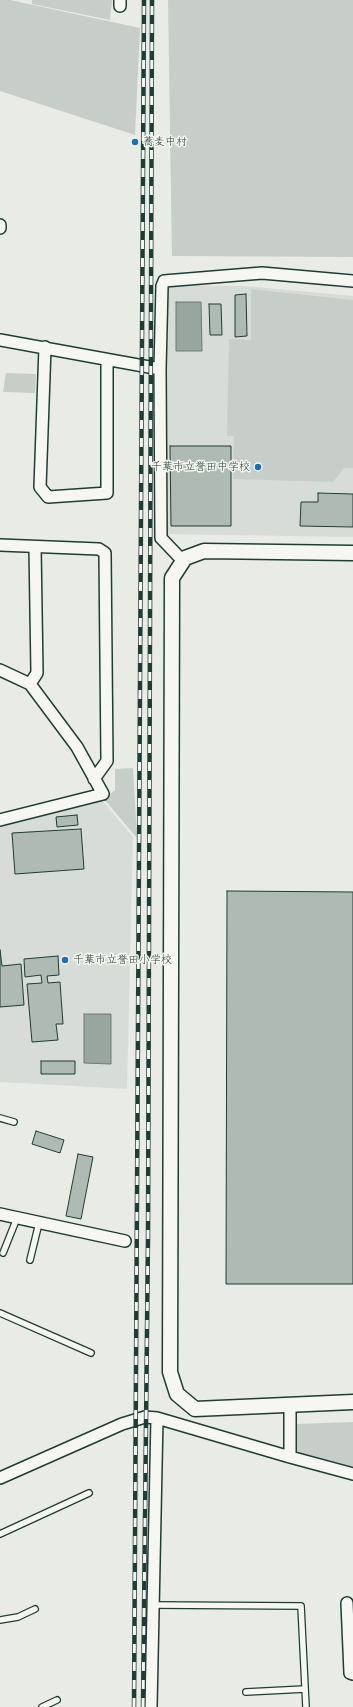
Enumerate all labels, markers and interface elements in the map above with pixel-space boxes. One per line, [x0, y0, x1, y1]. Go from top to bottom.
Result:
place label: 蕎麦中村 [143, 135, 187, 149]
marker: 蕎麦中村 [130, 137, 140, 147]
place label: 千葉市立誉田中学校 [151, 460, 250, 474]
marker: 千葉市立誉田中学校 [253, 462, 263, 472]
place label: 千葉市立誉田小学校 [73, 953, 172, 967]
marker: 千葉市立誉田小学校 [60, 955, 70, 965]

